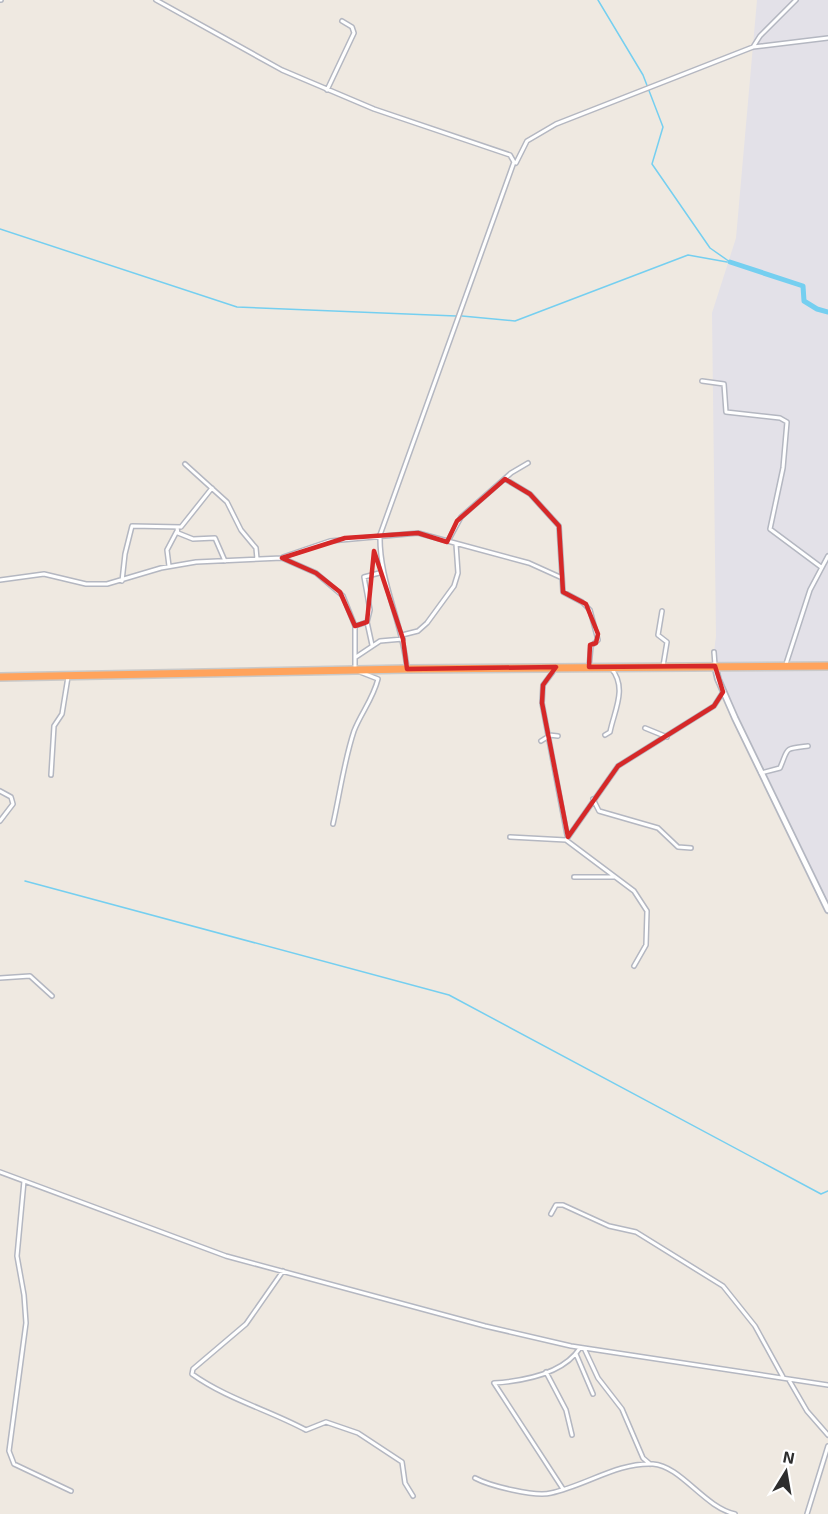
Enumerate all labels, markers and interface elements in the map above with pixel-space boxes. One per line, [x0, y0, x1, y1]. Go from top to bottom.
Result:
north arrow [756, 1442, 816, 1502]
text: N [781, 1446, 796, 1467]

